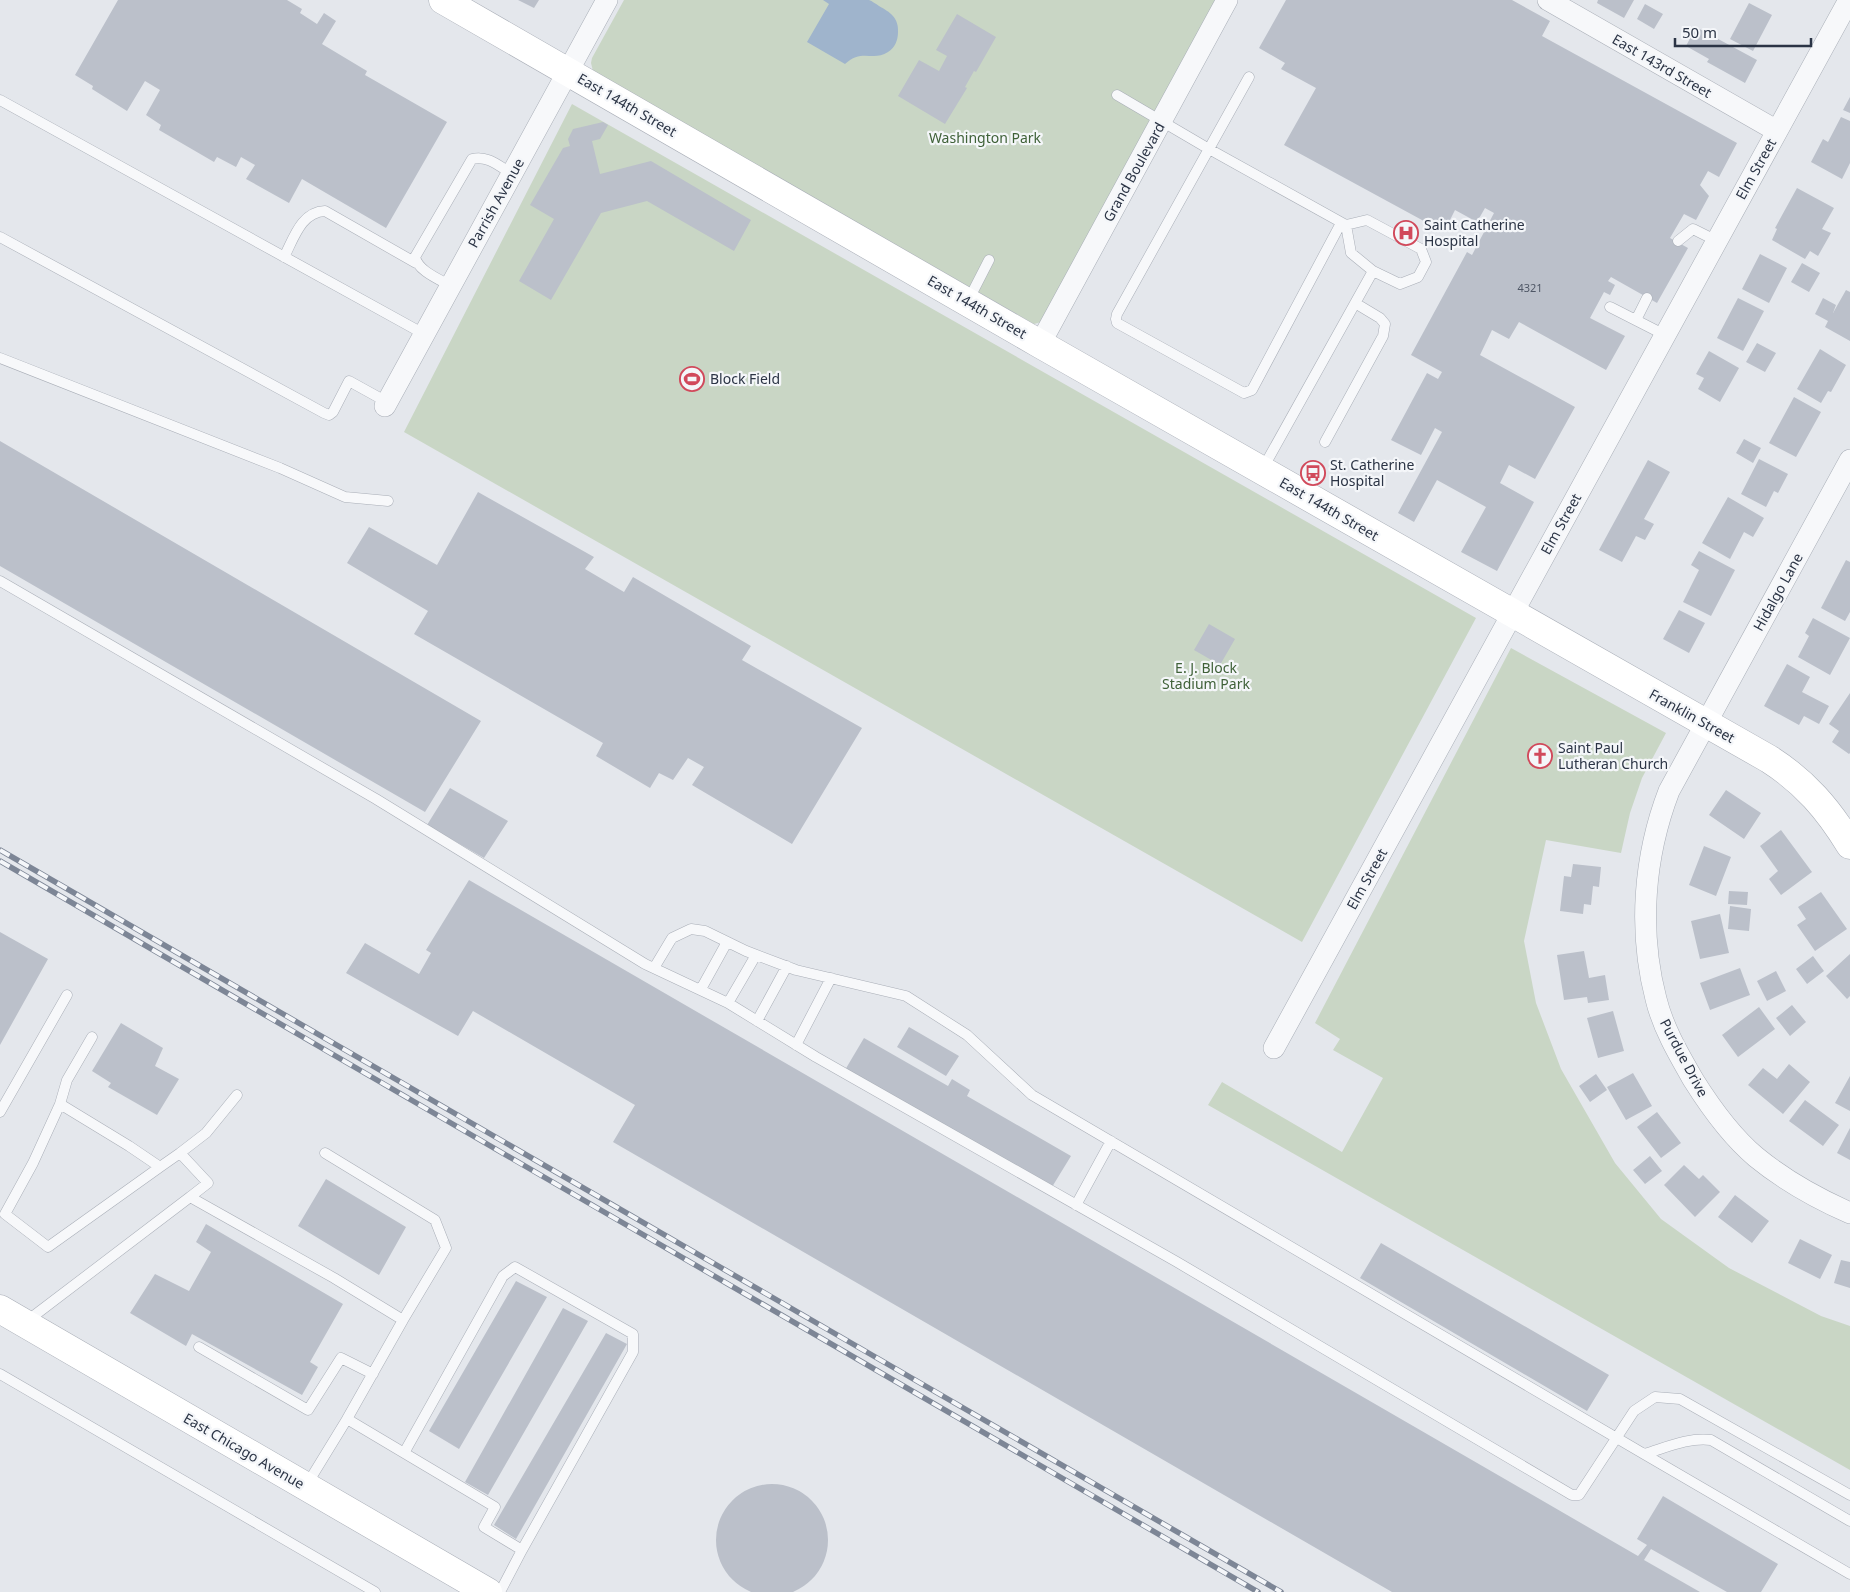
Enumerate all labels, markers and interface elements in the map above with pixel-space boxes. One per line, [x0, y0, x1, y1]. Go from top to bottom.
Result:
scale bar [1675, 15, 1811, 47]
text: 50 m [1682, 22, 1717, 42]
street label: East 143rd Street [1609, 29, 1715, 102]
street label: East 144th Street [574, 68, 680, 141]
street label: Grand Boulevard [1098, 119, 1169, 225]
park label: Washington Park [929, 128, 1042, 147]
street label: Elm Street [1731, 135, 1780, 203]
street label: Parrish Avenue [463, 154, 528, 251]
place label: Saint Catherine Hospital [1424, 215, 1525, 250]
hospital icon: Saint Catherine Hospital [1393, 220, 1419, 246]
street label: East 144th Street [924, 270, 1030, 343]
house number: 4321 [1517, 280, 1543, 295]
sports icon: Block Field [679, 366, 705, 392]
place label: Block Field [710, 369, 780, 388]
place label: St. Catherine Hospital [1330, 455, 1414, 490]
bus stop icon: St. Catherine Hospital [1300, 460, 1326, 486]
street label: East 144th Street [1276, 472, 1382, 545]
street label: Elm Street [1536, 490, 1585, 558]
street label: Hidalgo Lane [1748, 549, 1807, 634]
park label: E. J. Block Stadium Park [1162, 658, 1250, 693]
street label: Franklin Street [1646, 684, 1739, 747]
place label: Saint Paul Lutheran Church [1558, 738, 1668, 773]
church icon: Saint Paul Lutheran Church [1527, 743, 1553, 769]
street label: Elm Street [1342, 845, 1391, 913]
street label: Purdue Drive [1656, 1015, 1713, 1100]
street label: East Chicago Avenue [180, 1408, 308, 1493]

